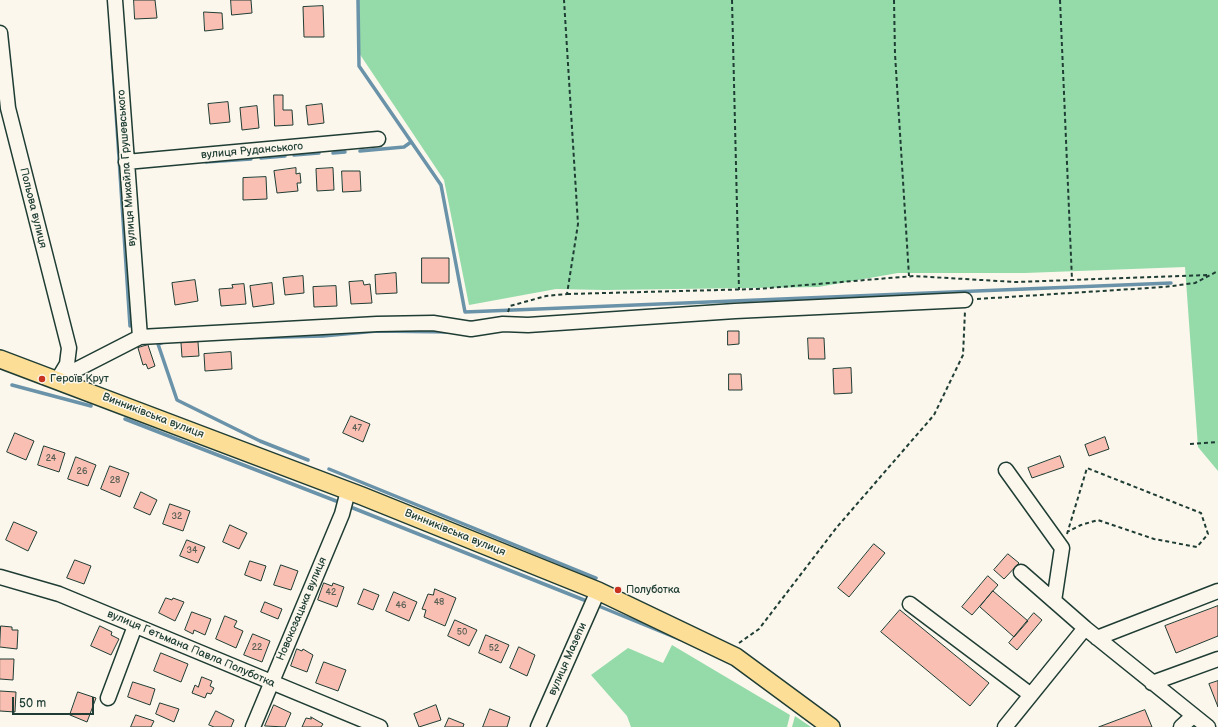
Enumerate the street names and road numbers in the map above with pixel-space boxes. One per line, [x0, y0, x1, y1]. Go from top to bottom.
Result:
street label: вулиця Михайла Грушевського [115, 89, 139, 247]
street label: вулиця Руданського [201, 140, 303, 162]
street label: Польова вулиця [17, 166, 49, 250]
street label: Винниківська вулиця [100, 391, 206, 441]
street label: Винниківська вулиця [403, 507, 507, 559]
street label: Новокозацька вулиця [274, 555, 330, 663]
street label: вулиця Гетьмана Павла Полуботка [105, 608, 277, 690]
street label: вулиця Мазепи [546, 621, 590, 697]

